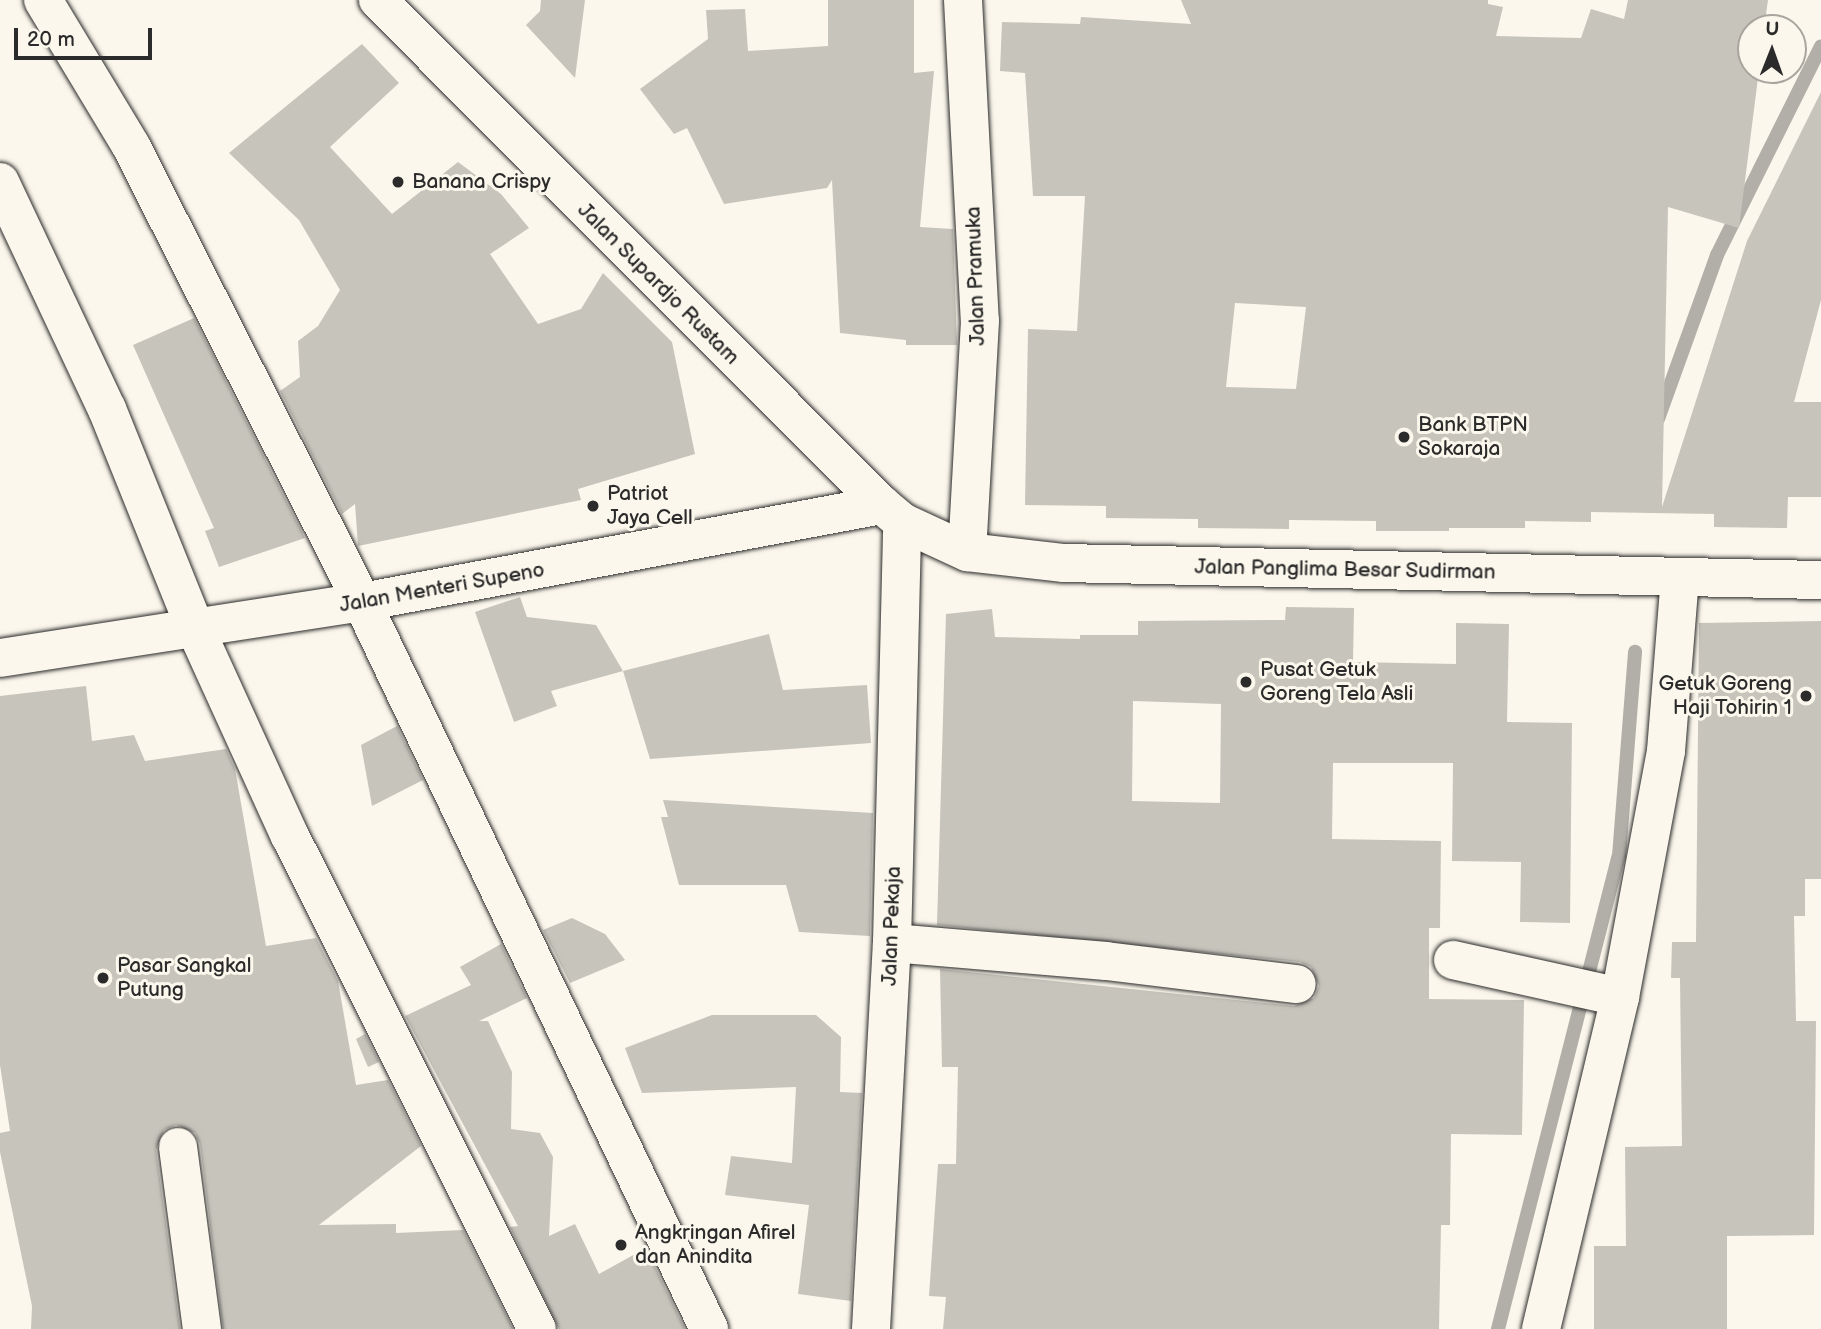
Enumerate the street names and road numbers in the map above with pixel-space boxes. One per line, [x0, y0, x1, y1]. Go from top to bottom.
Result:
street label: Jalan Supardjo Rustam [572, 198, 744, 370]
street label: Jalan Pramuka [961, 206, 991, 346]
street label: Jalan Panglima Besar Sudirman [1194, 555, 1496, 585]
street label: Jalan Menteri Supeno [337, 558, 547, 618]
street label: Jalan Pekaja [877, 866, 907, 986]

